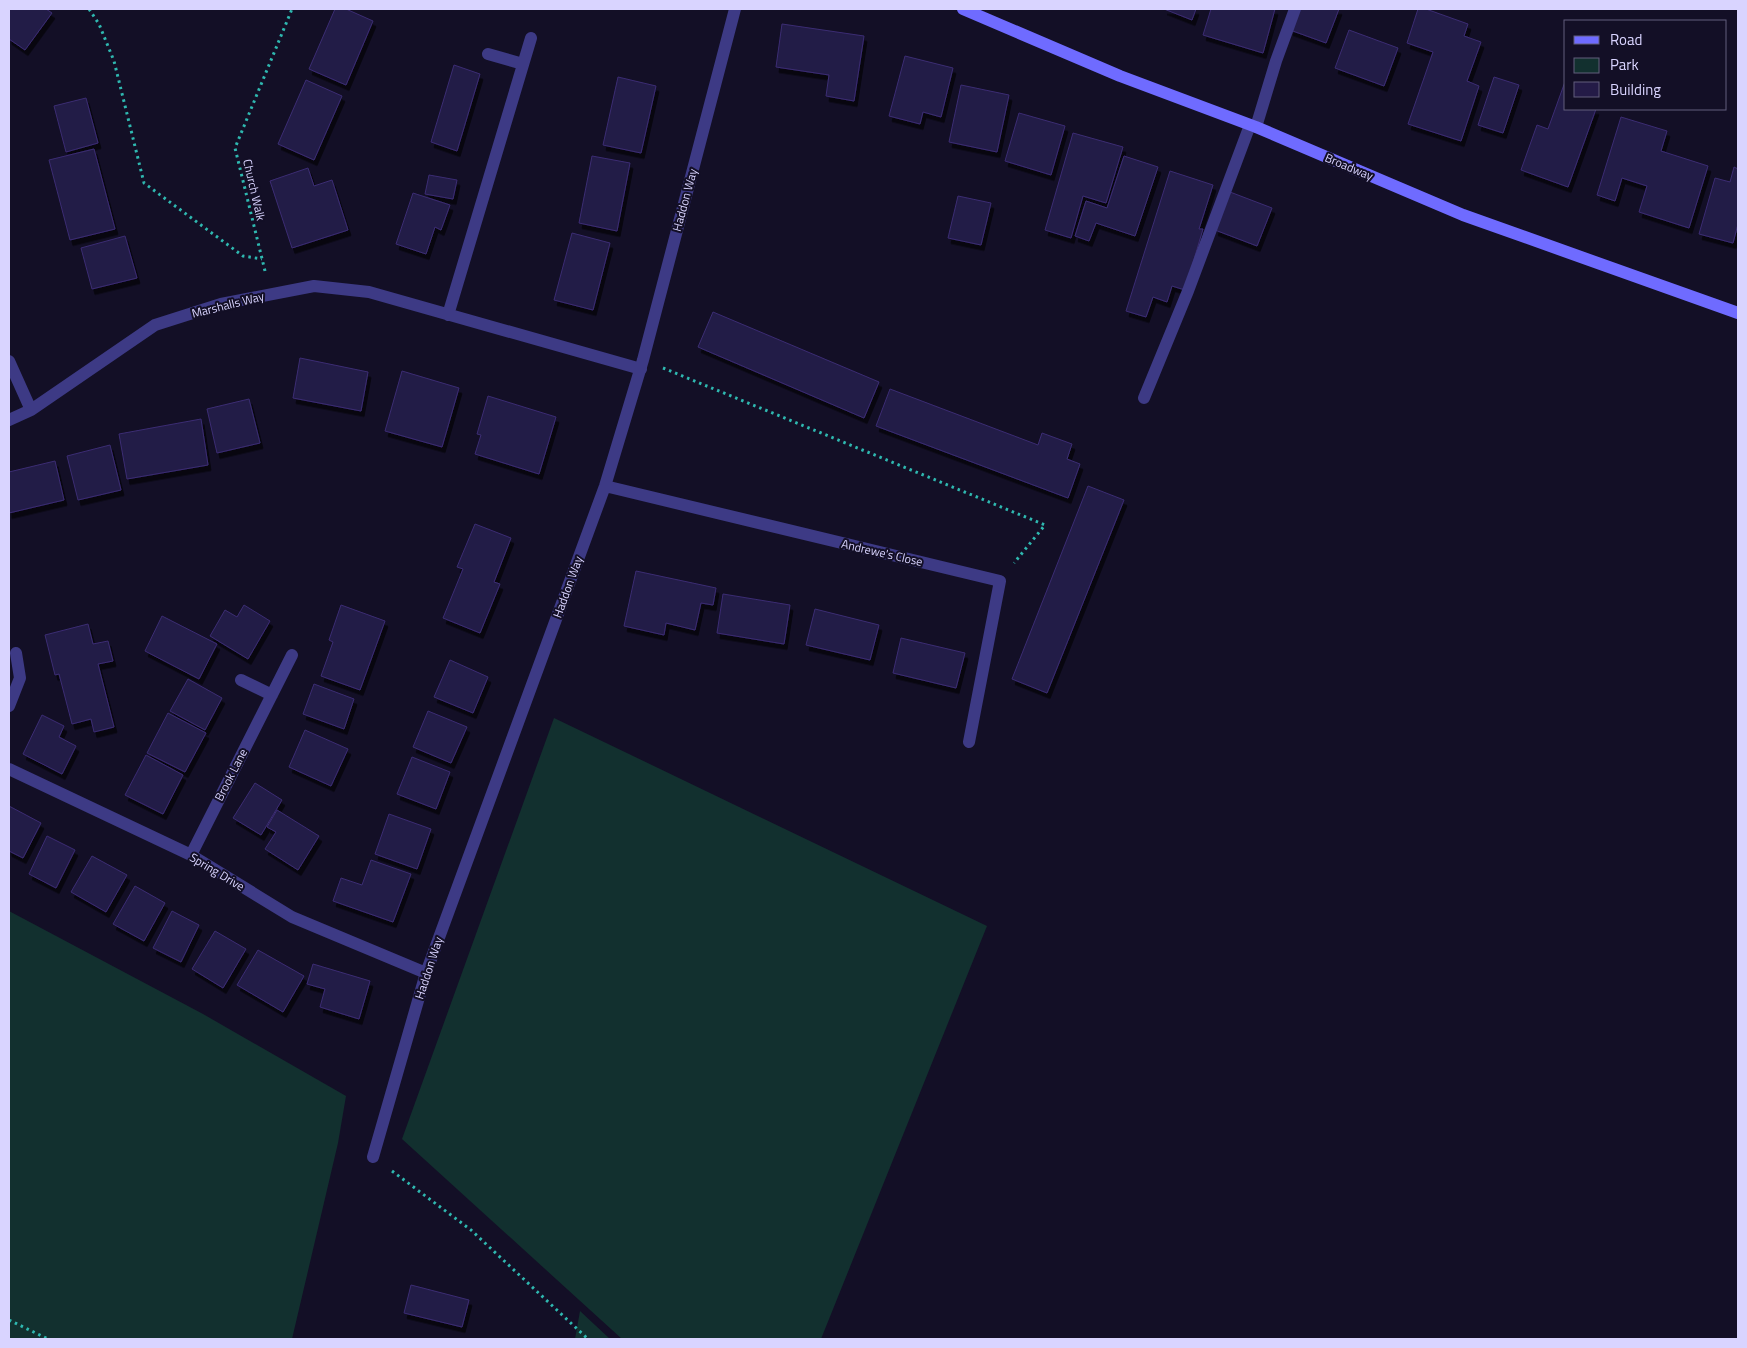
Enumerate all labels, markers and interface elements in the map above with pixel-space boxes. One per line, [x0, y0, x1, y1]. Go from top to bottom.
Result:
legend [1564, 20, 1727, 110]
text: Road [1610, 28, 1642, 51]
text: Park [1610, 53, 1639, 76]
text: Building [1610, 78, 1661, 101]
street label: Broadway [1322, 148, 1377, 185]
street label: Church Walk [238, 157, 271, 223]
street label: Haddon Way [667, 166, 702, 233]
street label: Marshalls Way [190, 286, 266, 323]
street label: Andrewe's Close [840, 534, 925, 571]
street label: Haddon Way [548, 553, 588, 620]
street label: Brook Lane [209, 745, 252, 804]
street label: Spring Drive [186, 848, 248, 895]
street label: Haddon Way [410, 934, 448, 1001]

